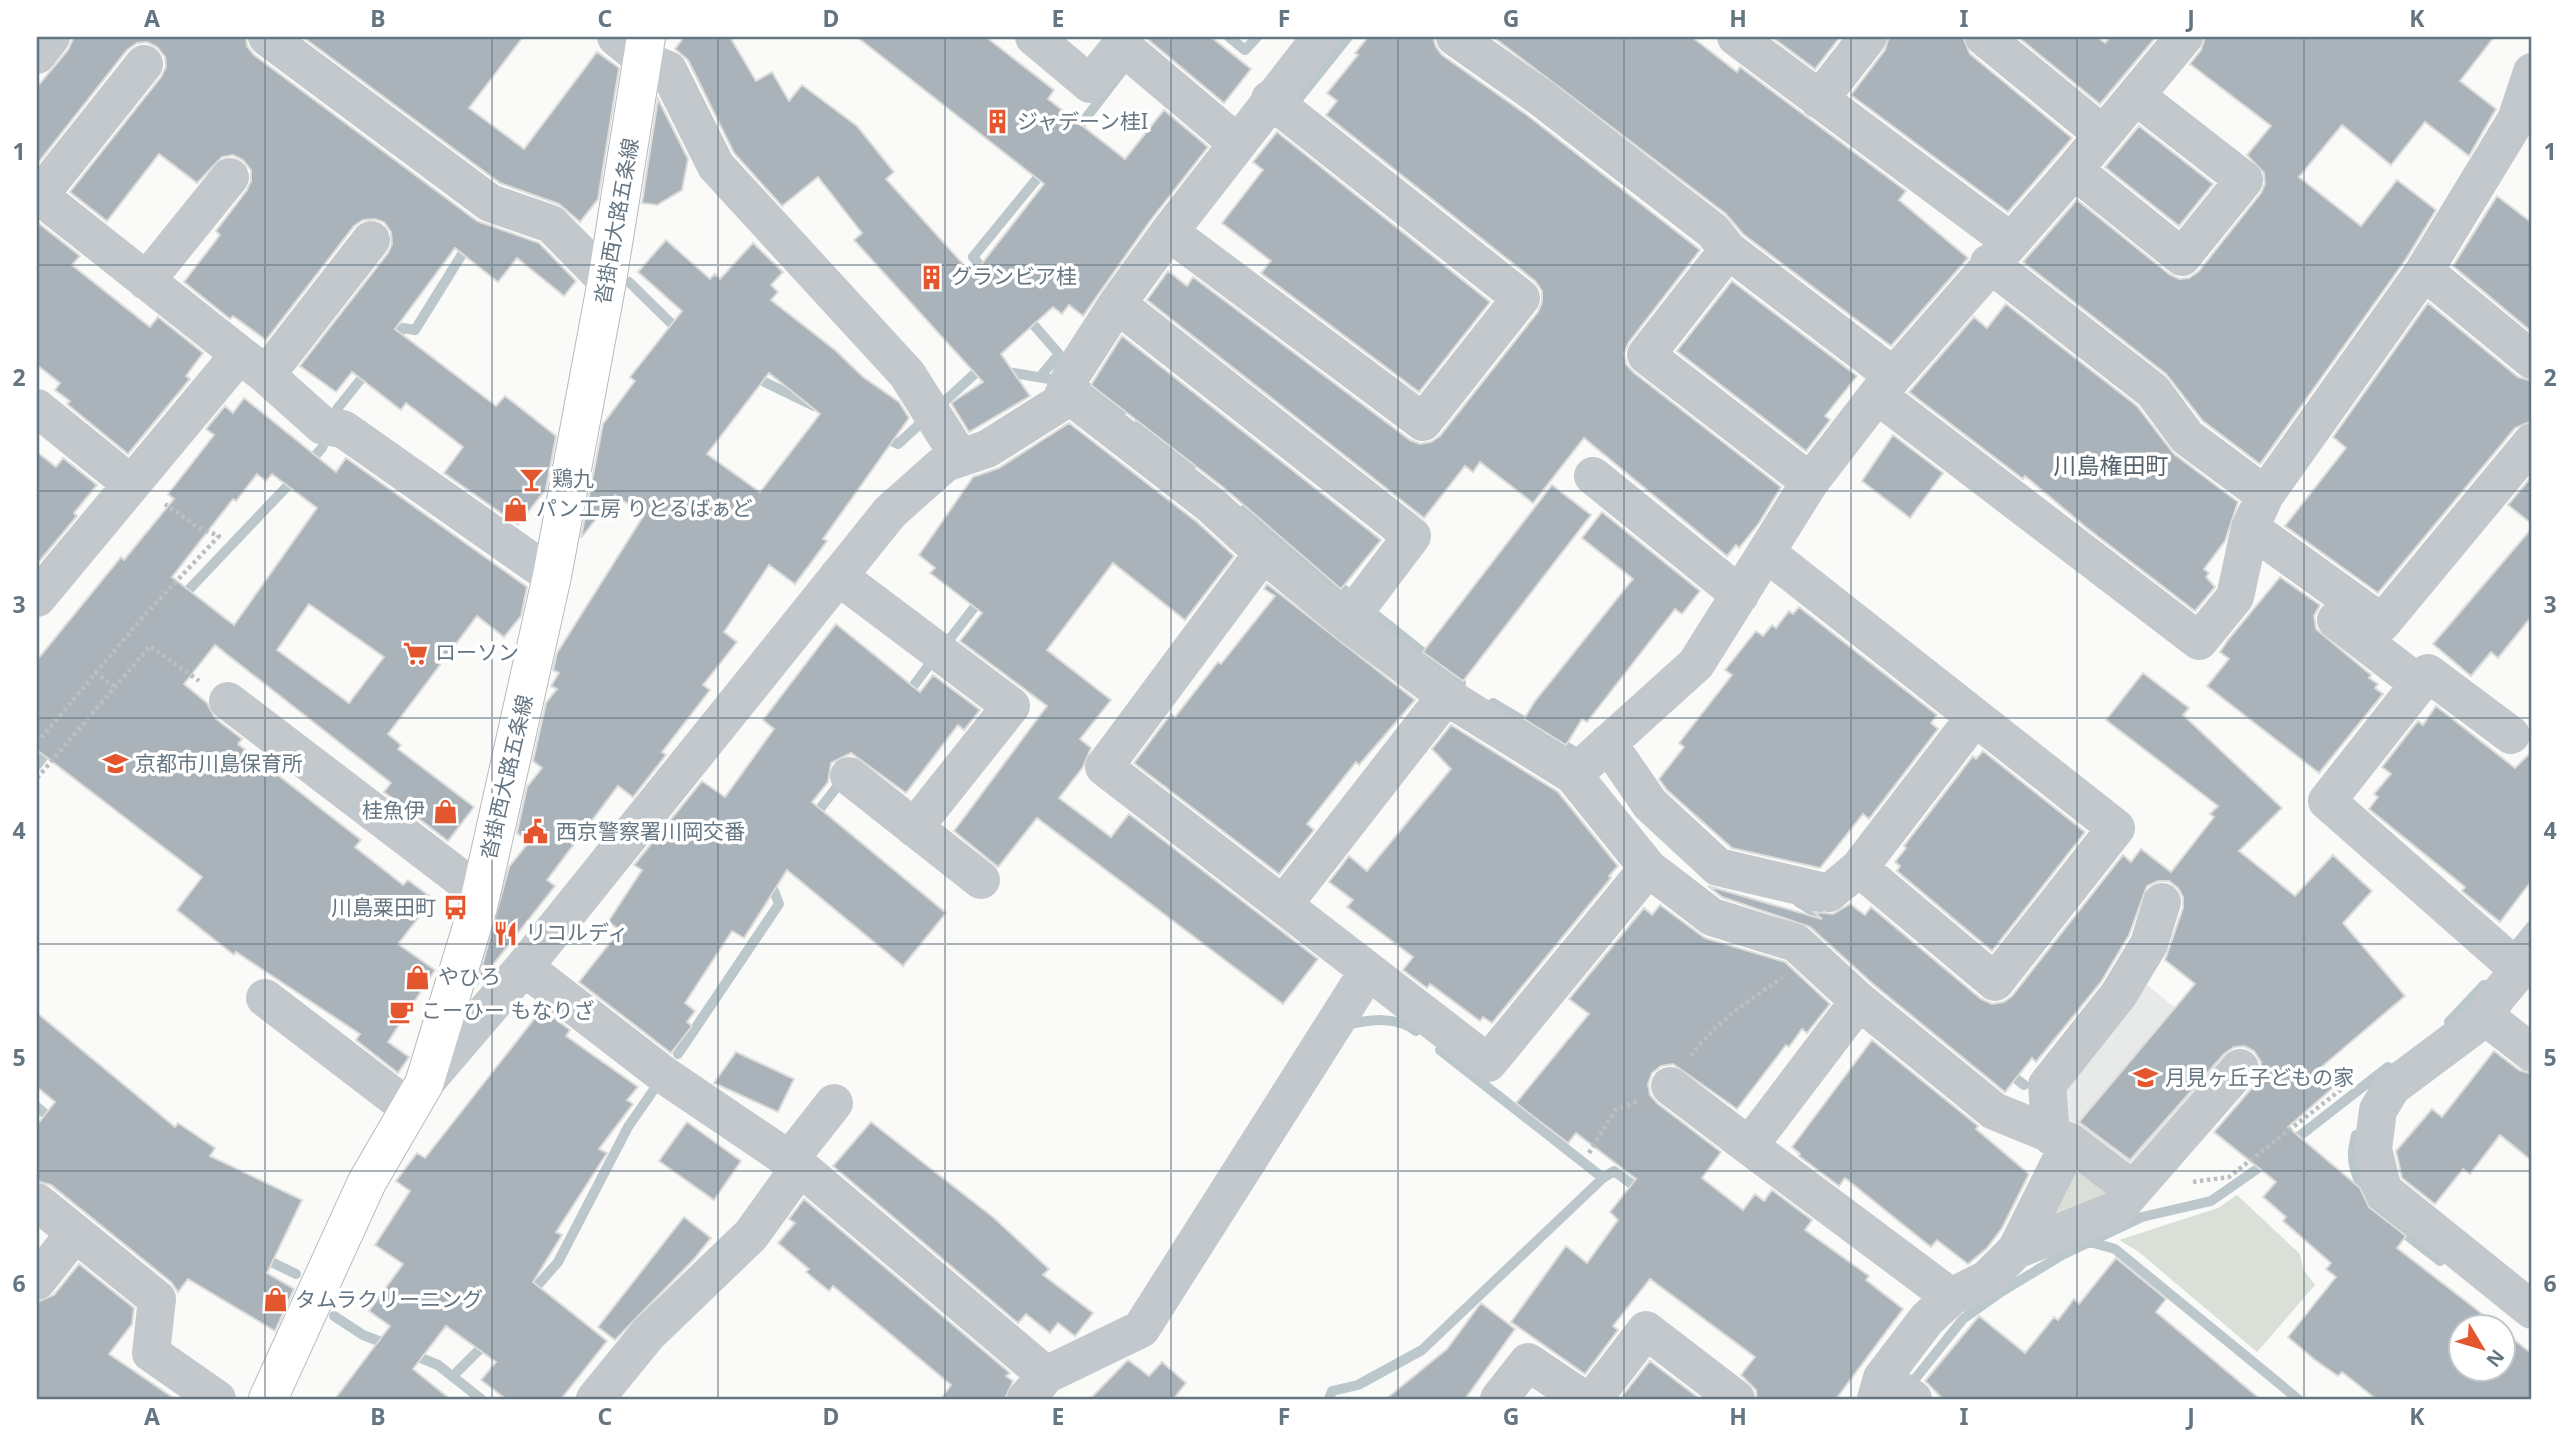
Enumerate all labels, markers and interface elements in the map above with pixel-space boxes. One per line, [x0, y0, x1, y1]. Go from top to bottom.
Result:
text: A [144, 2, 160, 34]
text: B [370, 2, 386, 34]
text: C [598, 2, 613, 34]
text: D [823, 2, 839, 34]
text: E [1052, 2, 1064, 34]
text: F [1278, 2, 1290, 34]
text: G [1503, 2, 1519, 34]
text: H [1729, 2, 1747, 34]
text: I [1960, 2, 1969, 34]
text: J [2185, 2, 2195, 34]
text: K [2409, 2, 2425, 34]
place label: ジャデーン桂I [1017, 107, 1148, 135]
building icon: ジャデーン桂I [983, 108, 1011, 136]
text: 1 [12, 135, 26, 167]
text: 1 [2543, 135, 2557, 167]
street label: 沓掛西大路五条線 [588, 136, 644, 306]
place label: グランビア桂 [951, 262, 1077, 290]
building icon: グランビア桂 [917, 263, 945, 291]
text: 2 [12, 361, 26, 393]
text: 2 [2543, 361, 2557, 393]
district label: 川島権田町 [2054, 449, 2169, 481]
place label: 鶏九 [552, 464, 594, 492]
bar icon: 鶏九 [518, 465, 546, 493]
place label: パン工房 りとるばぁど [536, 494, 753, 522]
shop icon: パン工房 りとるばぁど [502, 495, 530, 523]
text: 3 [12, 588, 26, 620]
text: 3 [2543, 588, 2557, 620]
place label: ローソン [435, 638, 519, 666]
supermarket icon: ローソン [401, 639, 429, 667]
street label: 沓掛西大路五条線 [473, 692, 539, 862]
place label: 京都市川島保育所 [135, 749, 303, 777]
school or university icon: 京都市川島保育所 [101, 750, 129, 778]
place label: 桂魚伊 [362, 796, 425, 824]
shop icon: 桂魚伊 [431, 797, 459, 825]
text: 4 [12, 814, 26, 846]
text: 4 [2543, 814, 2557, 846]
place label: 西京警察署川岡交番 [556, 817, 745, 845]
public building icon: 西京警察署川岡交番 [522, 818, 550, 846]
place label: 川島粟田町 [331, 893, 436, 921]
bus stop icon: 川島粟田町 [442, 894, 470, 922]
place label: リコルディ [525, 918, 629, 946]
restaurant icon: リコルディ [491, 919, 519, 947]
place label: やひろ [438, 962, 501, 990]
shop icon: やひろ [404, 963, 432, 991]
place label: こーひー もなりざ [421, 996, 594, 1024]
cafe icon: こーひー もなりざ [387, 997, 415, 1025]
text: 5 [12, 1041, 26, 1073]
text: 5 [2543, 1041, 2557, 1073]
place label: 月見ヶ丘子どもの家 [2165, 1063, 2354, 1091]
school or university icon: 月見ヶ丘子どもの家 [2131, 1064, 2159, 1092]
text: 6 [12, 1267, 26, 1299]
text: 6 [2543, 1267, 2557, 1299]
place label: タムラクリーニング [295, 1285, 483, 1313]
shop icon: タムラクリーニング [261, 1286, 289, 1314]
north arrow [2446, 1314, 2516, 1384]
text: N [2480, 1344, 2510, 1373]
text: A [144, 1400, 160, 1432]
text: B [370, 1400, 386, 1432]
text: C [598, 1400, 613, 1432]
text: D [823, 1400, 839, 1432]
text: E [1052, 1400, 1064, 1432]
text: F [1278, 1400, 1290, 1432]
text: G [1503, 1400, 1519, 1432]
text: H [1729, 1400, 1747, 1432]
text: I [1960, 1400, 1969, 1432]
text: J [2185, 1400, 2195, 1432]
text: K [2409, 1400, 2425, 1432]

